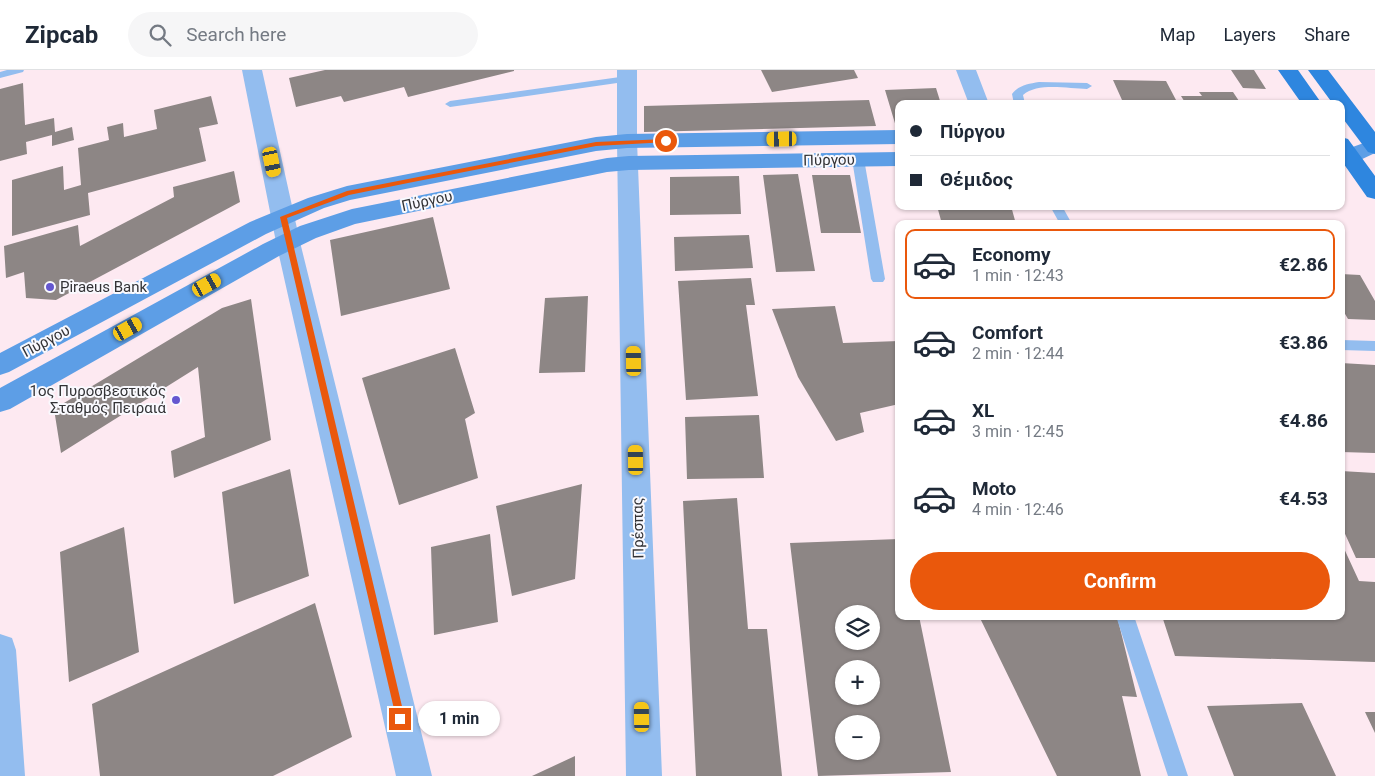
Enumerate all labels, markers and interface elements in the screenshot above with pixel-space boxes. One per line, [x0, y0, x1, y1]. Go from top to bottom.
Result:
search box [128, 12, 478, 57]
text: Zipcab [25, 21, 98, 49]
icon: search [146, 21, 174, 49]
text: Search here [186, 23, 286, 46]
text: Map [1160, 24, 1195, 45]
text: Layers [1223, 24, 1276, 45]
text: Share [1304, 24, 1350, 45]
text: Πύργου [940, 120, 1005, 143]
route start [655, 130, 677, 152]
car [766, 131, 797, 147]
car [261, 146, 282, 178]
street label: Πύργου [803, 151, 855, 169]
text: Θέμιδος [940, 168, 1013, 191]
street label: Πύργου [400, 187, 454, 215]
icon: car [912, 242, 957, 287]
text: Economy [972, 243, 1051, 266]
text: €2.86 [1279, 253, 1328, 276]
text: 1 min · 12:43 [972, 266, 1064, 285]
car [190, 271, 223, 299]
place label: Piraeus Bank [60, 278, 148, 296]
marker: Piraeus Bank [44, 281, 56, 293]
car [111, 315, 144, 343]
icon: car [912, 320, 957, 365]
street label: Πύργου [19, 321, 73, 361]
text: Comfort [972, 321, 1043, 344]
text: €3.86 [1279, 331, 1328, 354]
text: 2 min · 12:44 [972, 344, 1064, 363]
car [626, 346, 641, 376]
place label: 1ος Πυροσβεστικός Σταθμός Πειραιά [30, 382, 167, 417]
marker: 1ος Πυροσβεστικός Σταθμός Πειραιά [170, 394, 182, 406]
icon: car [912, 398, 957, 443]
text: XL [972, 399, 994, 422]
text: €4.86 [1279, 409, 1328, 432]
text: 3 min · 12:45 [972, 422, 1064, 441]
car [628, 445, 643, 475]
icon: car [912, 476, 957, 521]
text: Moto [972, 477, 1016, 500]
text: €4.53 [1279, 487, 1328, 510]
street label: Πρέσπας [628, 497, 648, 559]
text: 4 min · 12:46 [972, 500, 1064, 519]
button: Confirm [910, 552, 1330, 610]
map controls [835, 605, 880, 760]
button: layers [835, 605, 880, 650]
button: + [835, 660, 880, 705]
callout: 1 min [418, 702, 500, 736]
car [634, 702, 649, 732]
route end [389, 708, 411, 730]
text: 1 min [439, 709, 479, 728]
button: − [835, 715, 880, 760]

